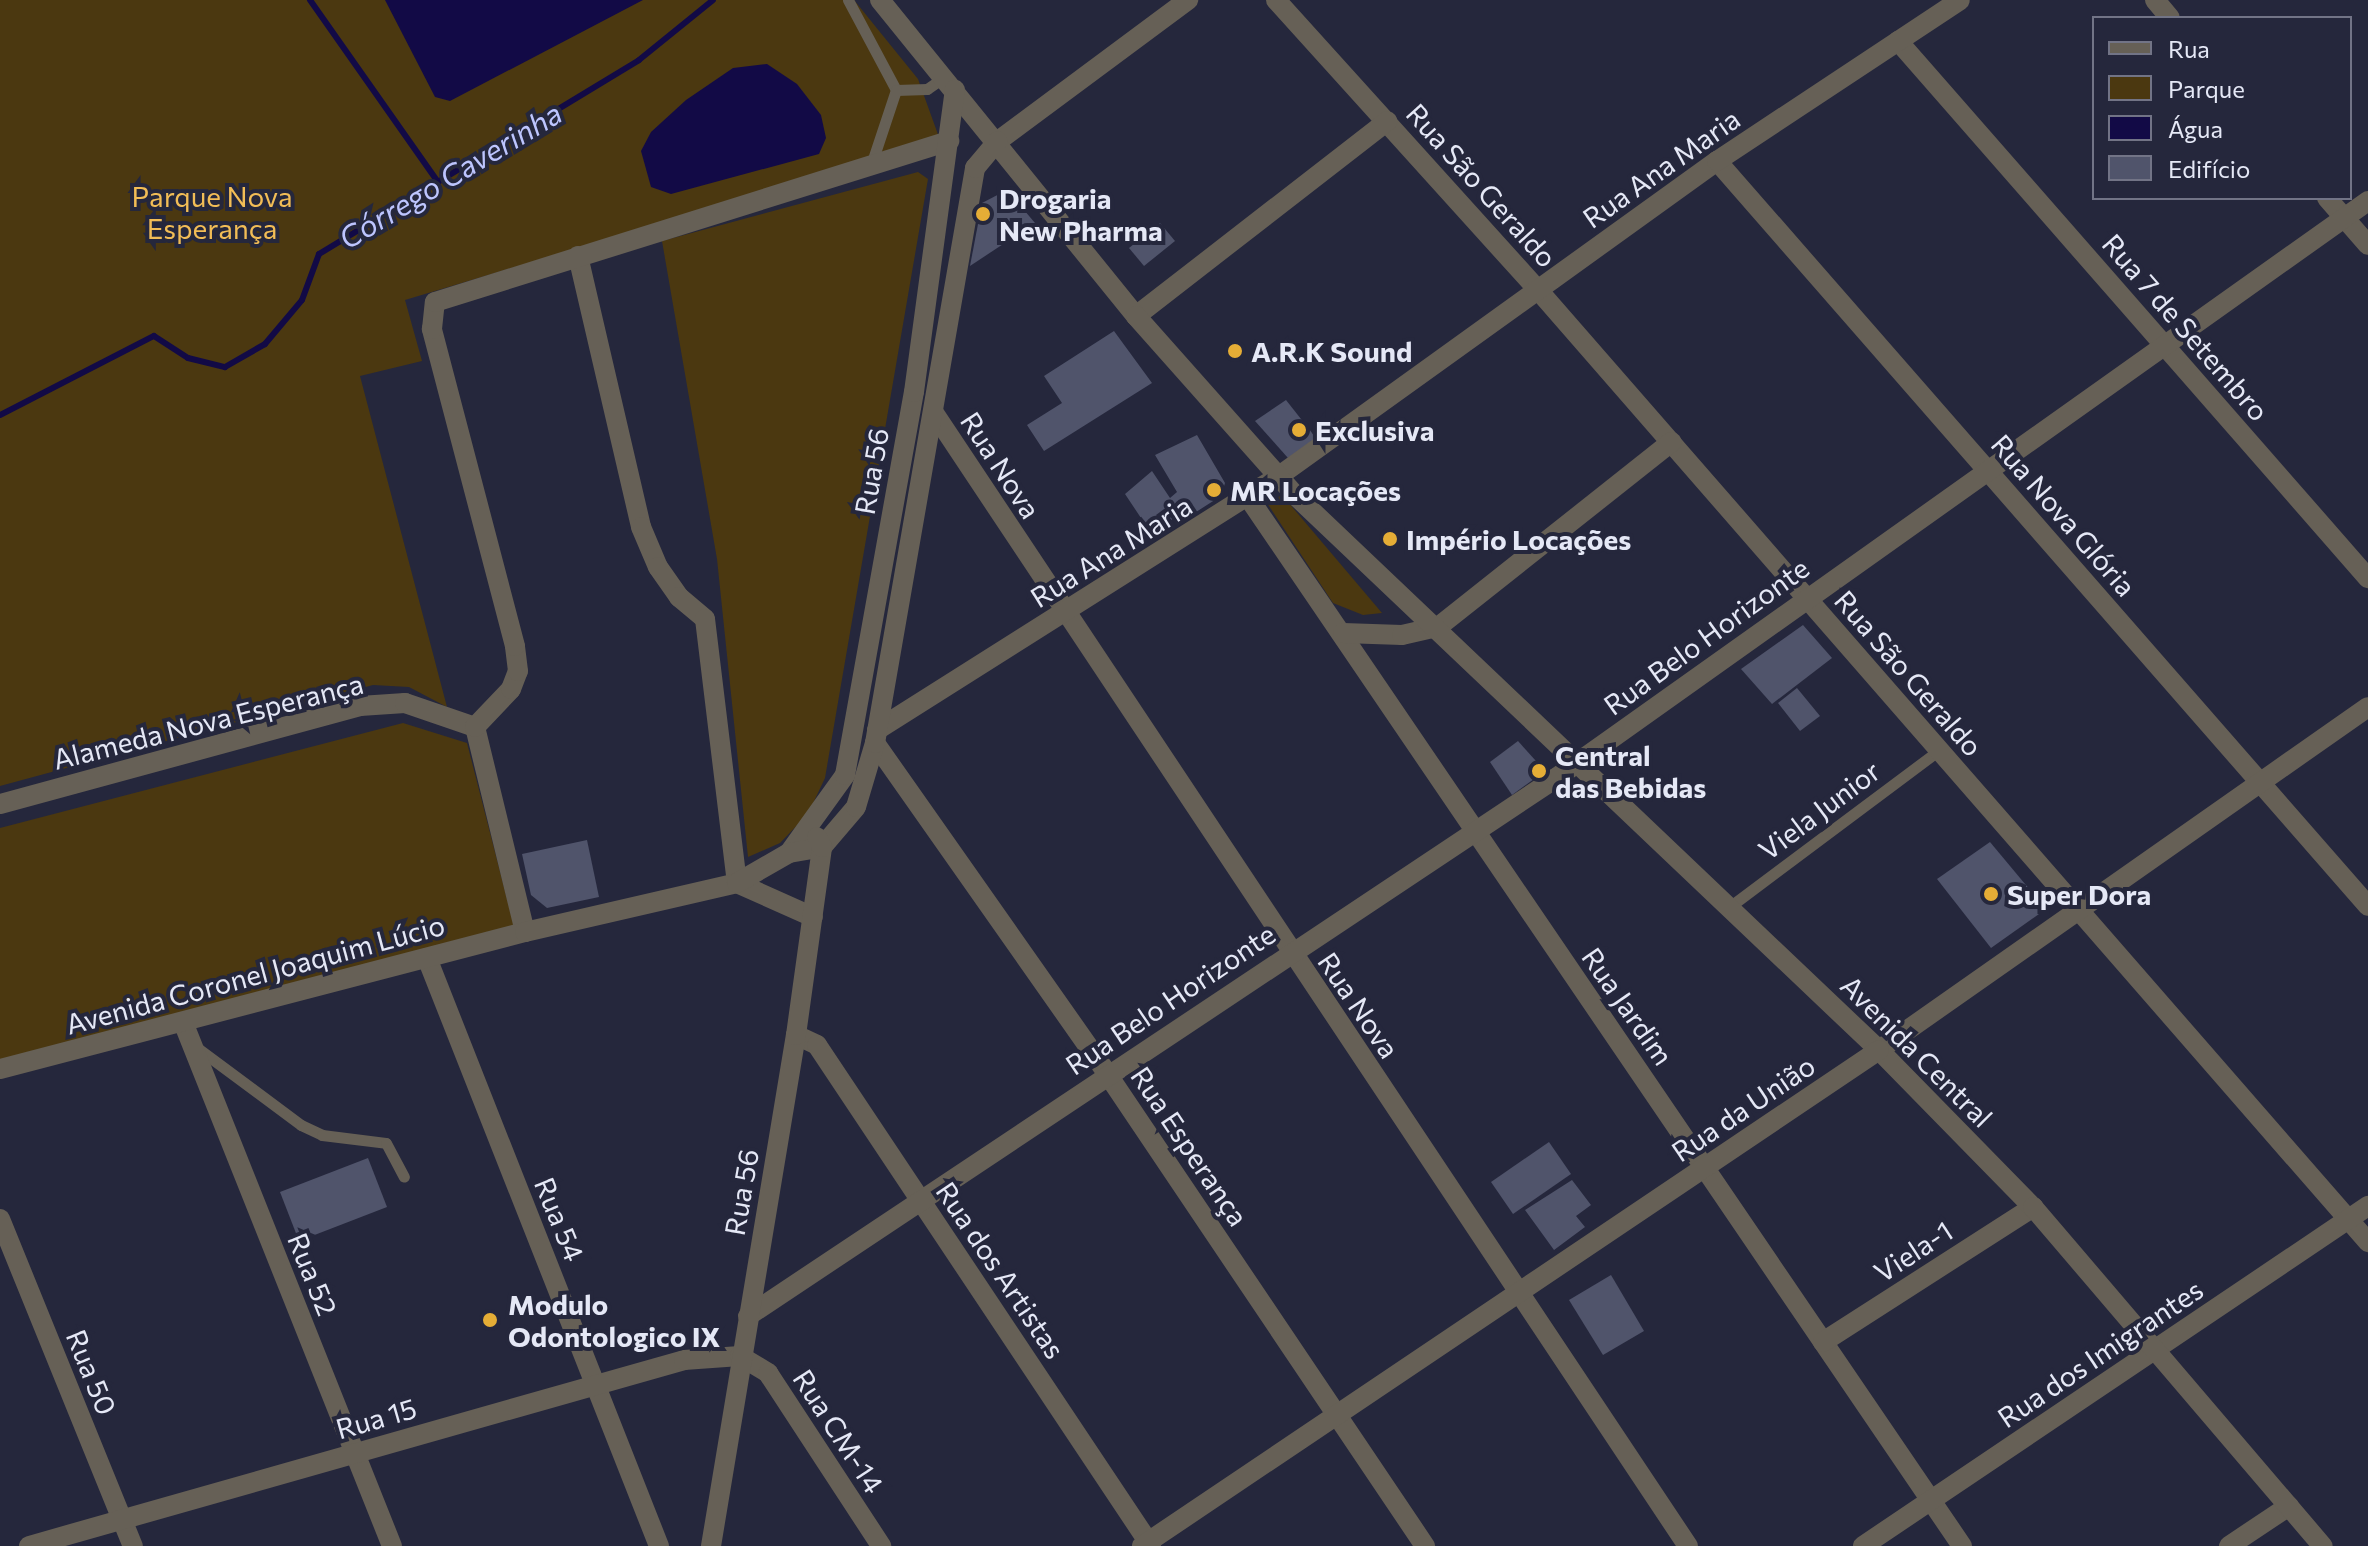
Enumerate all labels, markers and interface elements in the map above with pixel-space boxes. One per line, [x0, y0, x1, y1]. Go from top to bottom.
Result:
legend [2092, 16, 2352, 200]
text: Rua [2168, 34, 2210, 63]
text: Parque [2168, 74, 2245, 103]
water label: Córrego Caverinha [332, 94, 568, 256]
street label: Rua São Geraldo [1400, 96, 1564, 274]
street label: Rua Ana Maria [1576, 102, 1746, 234]
text: Água [2168, 114, 2223, 143]
text: Edifício [2168, 154, 2250, 183]
park label: Parque Nova Esperança [131, 179, 293, 245]
place label: Drogaria New Pharma [999, 181, 1163, 247]
marker: Drogaria New Pharma [974, 205, 992, 223]
street label: Rua 7 de Setembro [2096, 227, 2276, 427]
place label: A.R.K Sound [1251, 334, 1412, 368]
marker: A.R.K Sound [1226, 342, 1244, 360]
street label: Rua Nova [954, 405, 1048, 525]
place label: Exclusiva [1315, 413, 1435, 447]
marker: Exclusiva [1290, 421, 1308, 439]
street label: Rua 56 [847, 425, 895, 517]
street label: Rua Nova Glória [1985, 427, 2143, 603]
place label: MR Locações [1230, 473, 1401, 507]
marker: MR Locações [1205, 481, 1223, 499]
street label: Rua Ana Maria [1024, 488, 1198, 614]
place label: Império Locações [1406, 522, 1631, 556]
marker: Império Locações [1381, 530, 1399, 548]
street label: Rua Belo Horizonte [1597, 550, 1815, 722]
street label: Rua São Geraldo [1828, 583, 1990, 763]
street label: Alameda Nova Esperança [49, 666, 367, 776]
place label: Central das Bebidas [1555, 738, 1706, 804]
street label: Viela Junior [1752, 753, 1886, 867]
marker: Central das Bebidas [1530, 762, 1548, 780]
place label: Super Dora [2007, 877, 2151, 911]
marker: Super Dora [1982, 885, 2000, 903]
street label: Avenida Coronel Joaquim Lúcio [62, 907, 448, 1041]
street label: Rua Belo Horizonte [1059, 917, 1281, 1081]
street label: Rua Jardim [1575, 941, 1681, 1071]
street label: Rua Nova [1311, 946, 1407, 1064]
street label: Avenida Central [1834, 968, 2000, 1134]
street label: Rua da União [1665, 1048, 1821, 1168]
street label: Rua Esperança [1124, 1060, 1256, 1232]
street label: Rua 56 [717, 1146, 765, 1238]
street label: Rua 54 [528, 1172, 592, 1266]
street label: Rua dos Artistas [930, 1175, 1072, 1365]
street label: Viela-1 [1867, 1213, 1959, 1289]
street label: Rua 52 [281, 1228, 345, 1320]
street label: Rua dos Imigrantes [1991, 1272, 2209, 1434]
place label: Modulo Odontologico IX [508, 1287, 720, 1353]
marker: Modulo Odontologico IX [479, 1309, 501, 1331]
street label: Rua 50 [60, 1325, 124, 1419]
street label: Rua CM-14 [787, 1363, 891, 1499]
street label: Rua 15 [332, 1391, 420, 1445]

